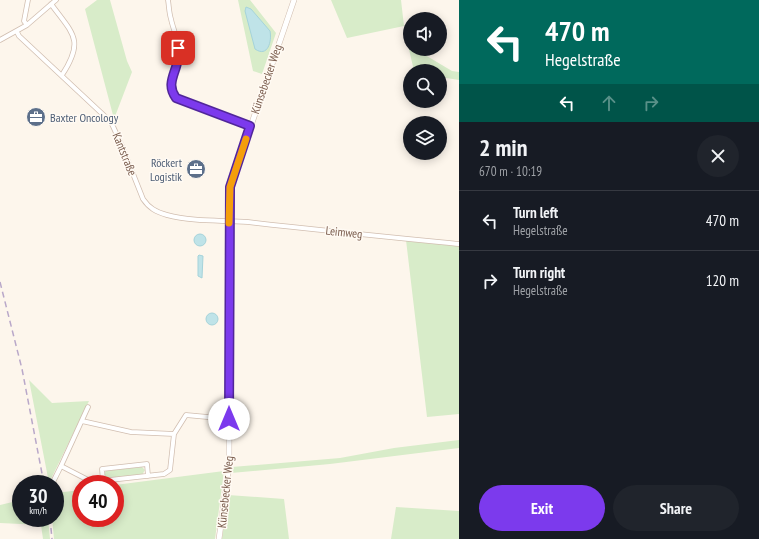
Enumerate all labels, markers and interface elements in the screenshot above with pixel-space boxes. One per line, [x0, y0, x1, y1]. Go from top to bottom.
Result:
map controls [403, 12, 447, 160]
button: sound [403, 12, 447, 56]
text: 470 m [545, 12, 609, 49]
icon: left [479, 16, 531, 68]
pin [161, 31, 195, 65]
icon: arrive [167, 37, 189, 59]
street label: Künsebecker Weg [247, 42, 285, 116]
text: Hegelstraße [545, 48, 621, 71]
button: search [403, 64, 447, 108]
icon: left [556, 92, 578, 114]
icon: ahead [598, 92, 620, 114]
icon: right [640, 92, 662, 114]
office icon: Baxter Oncology [25, 106, 47, 128]
place label: Baxter Oncology [50, 110, 119, 125]
button: layers [403, 116, 447, 160]
street label: Kantstraße [110, 130, 140, 178]
text: 2 min [479, 132, 527, 163]
button: close [697, 135, 739, 177]
place label: Röckert Logistik [150, 155, 183, 184]
office icon: Röckert Logistik [185, 158, 207, 180]
text: 670 m · 10:19 [479, 163, 542, 180]
text: Turn left [513, 203, 558, 222]
icon: left [479, 210, 501, 232]
text: 470 m [706, 211, 739, 230]
text: Hegelstraße [513, 222, 568, 239]
street label: Leimweg [325, 223, 363, 241]
text: Turn right [513, 263, 565, 282]
icon: right [479, 270, 501, 292]
text: 120 m [706, 271, 739, 290]
text: Hegelstraße [513, 282, 568, 299]
position arrow [208, 398, 250, 440]
street label: Künsebecker Weg [214, 455, 236, 529]
speed limit sign: 40 [72, 475, 124, 527]
text: 30 [28, 483, 48, 509]
button: Exit [479, 485, 605, 531]
button: Share [613, 485, 739, 531]
text: km/h [29, 504, 47, 517]

